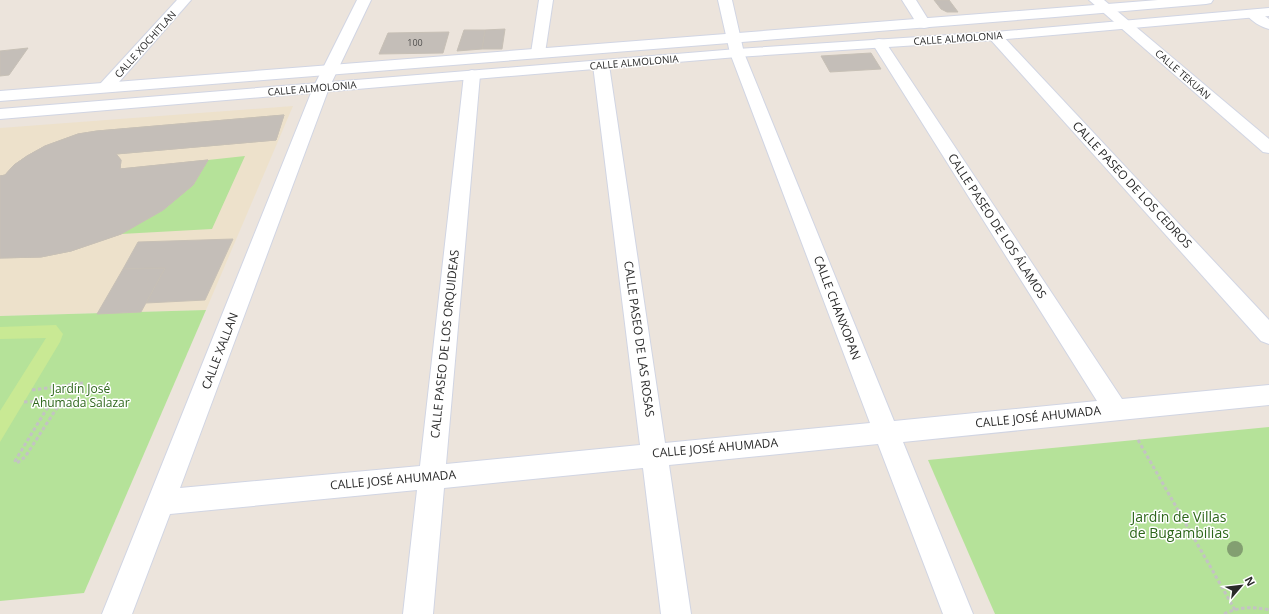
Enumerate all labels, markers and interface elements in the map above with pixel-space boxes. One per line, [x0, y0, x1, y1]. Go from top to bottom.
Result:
street label: CALLE XOCHITLAN [111, 7, 179, 81]
street label: CALLE ALMOLONIA [913, 28, 1004, 48]
house number: 100 [407, 36, 423, 49]
street label: CALLE TEKUAN [1152, 46, 1214, 102]
street label: CALLE ALMOLONIA [589, 51, 680, 73]
street label: CALLE ALMOLONIA [267, 77, 358, 99]
street label: CALLE PASEO DE LOS CEDROS [1069, 117, 1196, 252]
street label: CALLE PASEO DE LOS ÁLAMOS [944, 150, 1051, 302]
street label: CALLE PASEO DE LOS ORQUIDEAS [426, 249, 463, 439]
street label: CALLE CHANXOPAN [810, 253, 865, 362]
street label: CALLE PASEO DE LAS ROSAS [620, 260, 659, 418]
street label: CALLE XALLAN [197, 310, 242, 392]
park label: Jardín José Ahumada Salazar [32, 380, 130, 411]
street label: CALLE JOSÉ AHUMADA [974, 401, 1102, 432]
street label: CALLE JOSÉ AHUMADA [651, 433, 779, 461]
street label: CALLE JOSÉ AHUMADA [329, 465, 457, 493]
park label: Jardín de Villas de Bugambilias [1129, 507, 1229, 542]
north arrow [1221, 566, 1261, 606]
text: N [1242, 574, 1259, 589]

